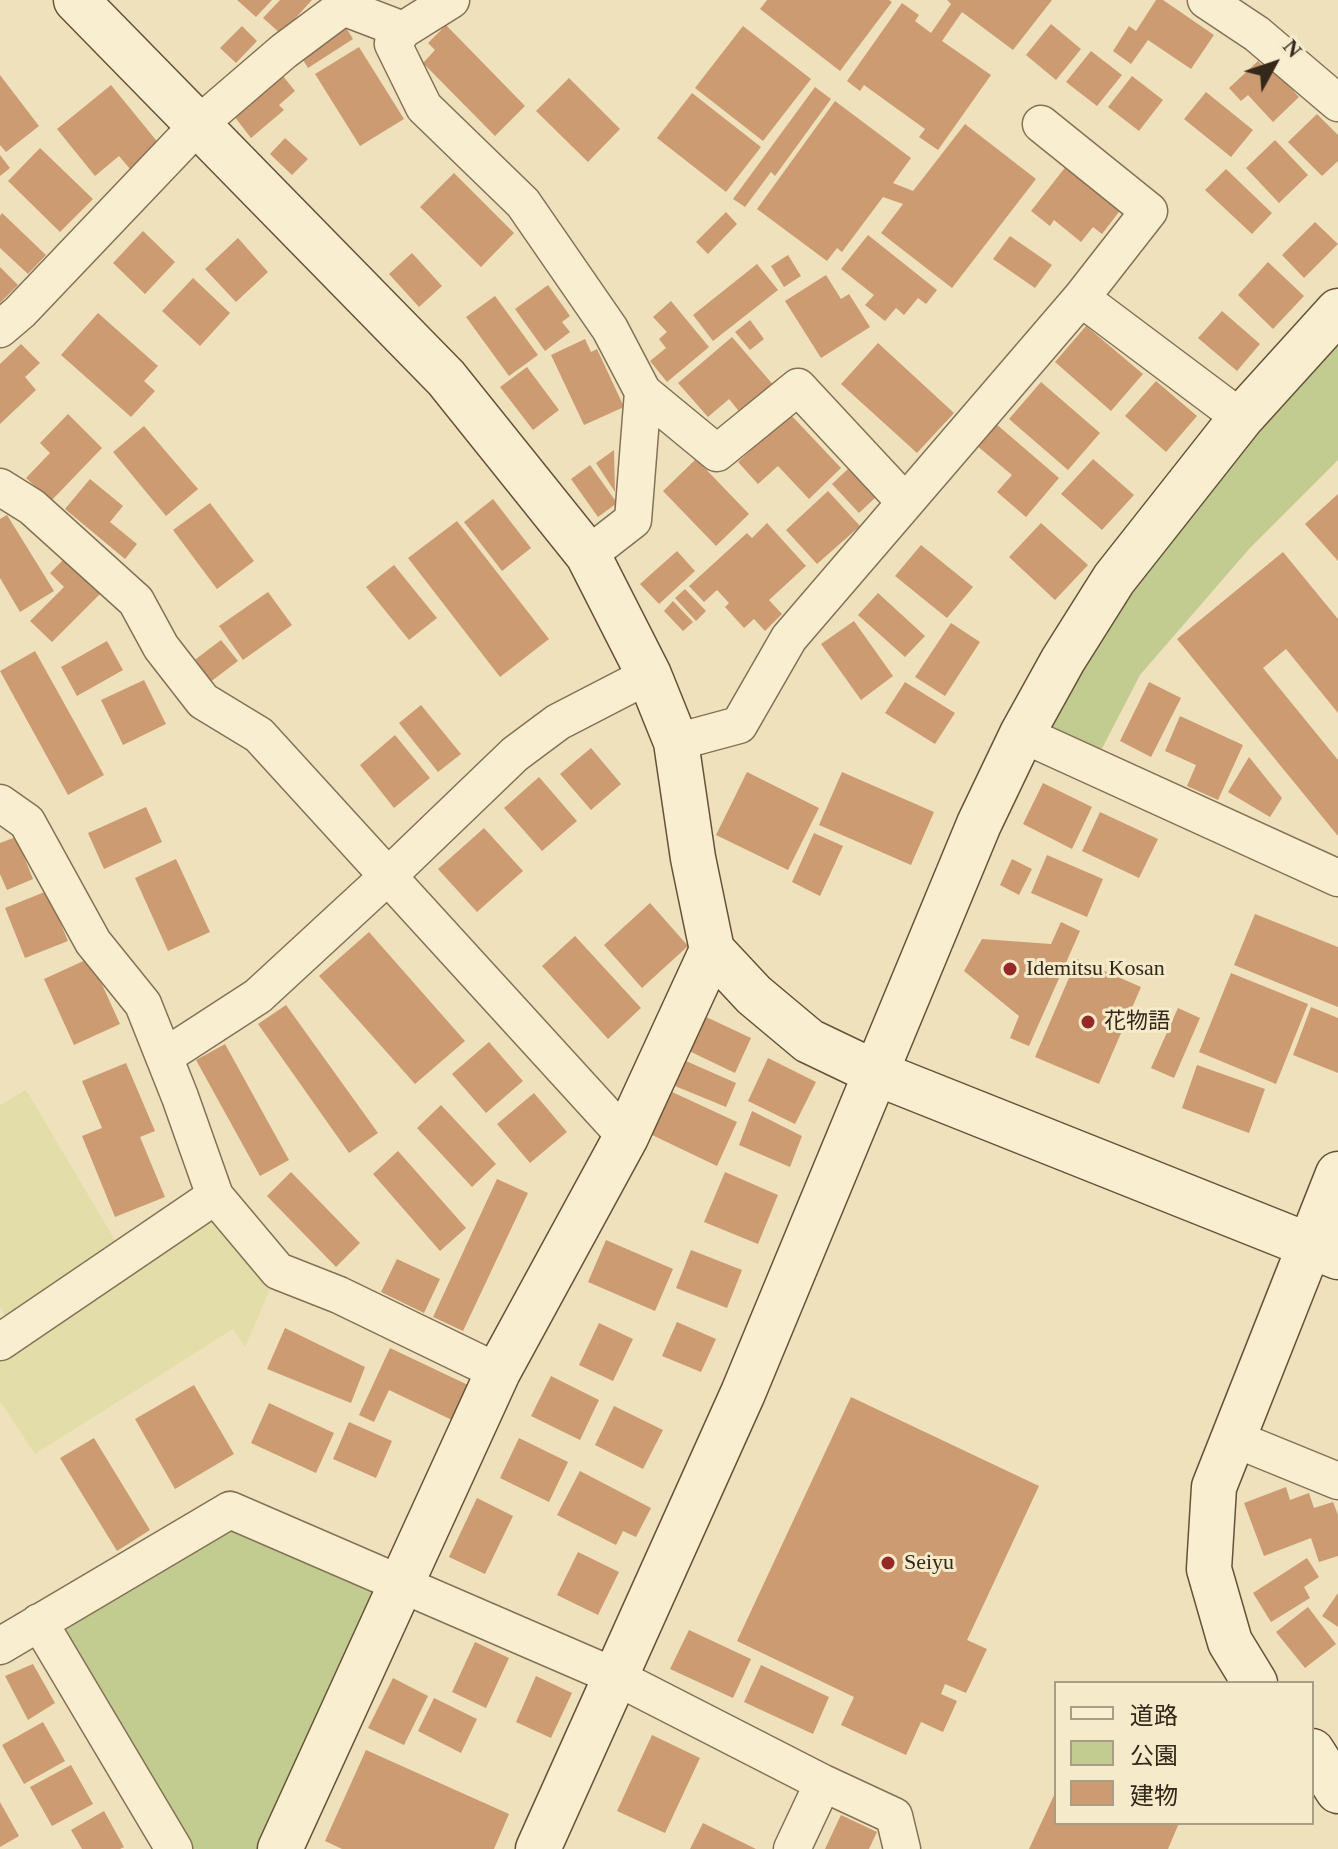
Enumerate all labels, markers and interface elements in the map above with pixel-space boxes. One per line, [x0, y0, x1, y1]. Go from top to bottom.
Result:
north arrow [1234, 24, 1314, 104]
text: N [1278, 34, 1307, 62]
place label: Idemitsu Kosan [1026, 956, 1165, 982]
marker: Idemitsu Kosan [1001, 960, 1019, 978]
place label: 花物語 [1104, 1009, 1170, 1035]
marker: 花物語 [1079, 1013, 1097, 1031]
place label: Seiyu [904, 1550, 954, 1576]
marker: Seiyu [879, 1554, 897, 1572]
legend [1054, 1681, 1314, 1825]
text: 道路 [1130, 1703, 1178, 1729]
text: 公園 [1130, 1743, 1178, 1769]
text: 建物 [1130, 1783, 1178, 1809]

